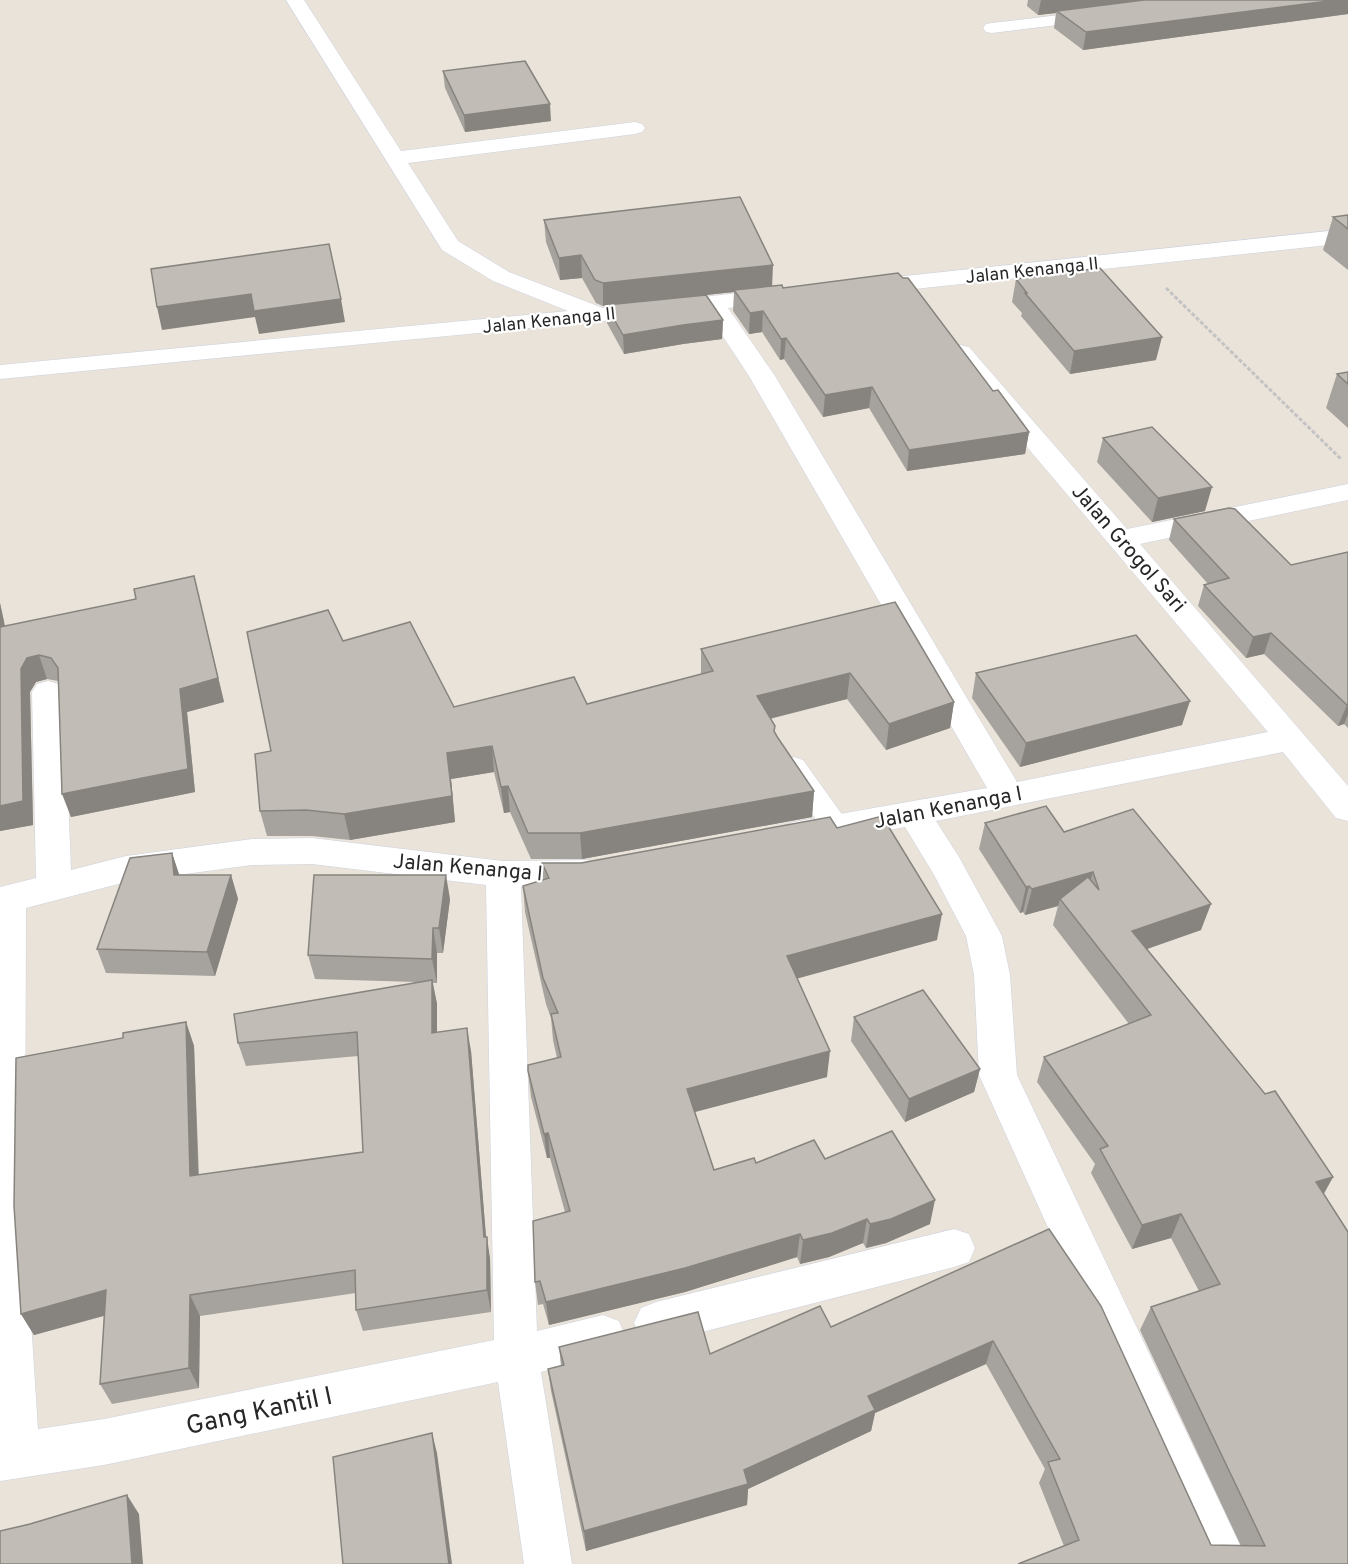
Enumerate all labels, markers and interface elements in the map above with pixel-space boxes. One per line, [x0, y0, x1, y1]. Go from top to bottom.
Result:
street label: Jalan Kenanga II [964, 253, 1100, 290]
street label: Jalan Kenanga II [481, 303, 617, 340]
street label: Jalan Grogol Sari [1065, 479, 1191, 619]
street label: Jalan Kenanga I [872, 781, 1025, 836]
street label: Jalan Kenanga I [392, 848, 544, 888]
street label: Gang Kantil I [183, 1381, 336, 1444]

